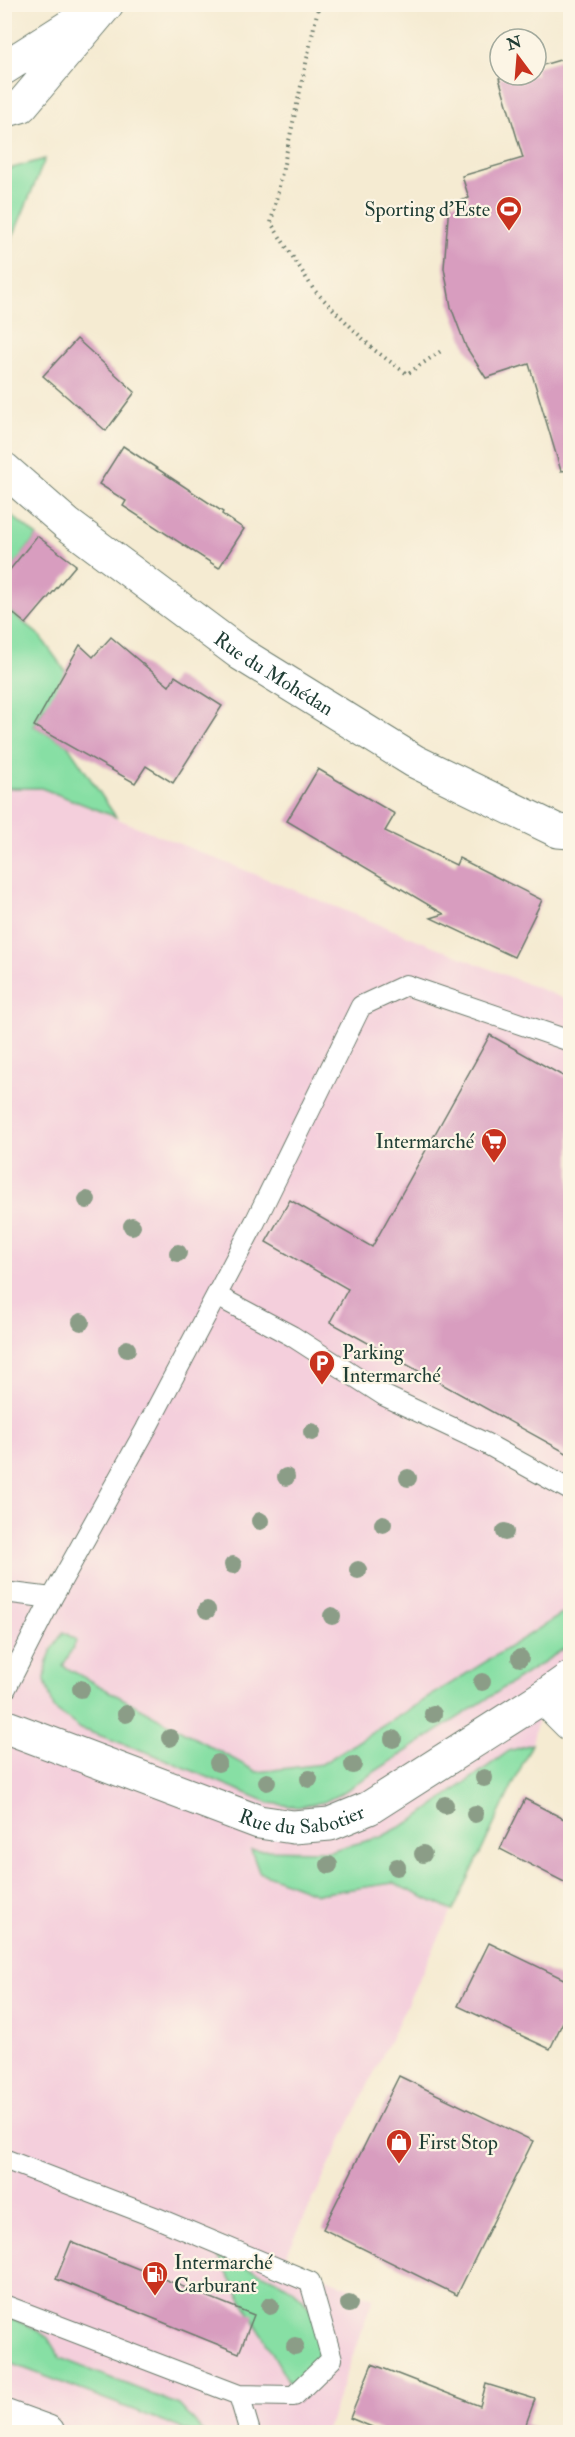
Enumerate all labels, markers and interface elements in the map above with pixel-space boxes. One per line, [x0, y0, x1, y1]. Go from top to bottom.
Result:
north arrow [488, 27, 548, 87]
text: N [504, 32, 524, 55]
sports icon: Sporting d'Este [494, 194, 524, 232]
place label: Sporting d'Este [365, 197, 490, 223]
street label: Rue du Mohédan [209, 626, 338, 721]
supermarket icon: Intermarché [479, 1126, 509, 1164]
place label: Intermarché [375, 1129, 475, 1154]
place label: Parking Intermarché [342, 1340, 441, 1388]
parking icon: Parking Intermarché [307, 1348, 337, 1386]
street label: Rue du Sabotier [235, 1799, 369, 1840]
shop icon: First Stop [384, 2127, 414, 2165]
place label: First Stop [418, 2130, 498, 2156]
place label: Intermarché Carburant [174, 2250, 273, 2298]
fuel station icon: Intermarché Carburant [140, 2259, 170, 2297]

